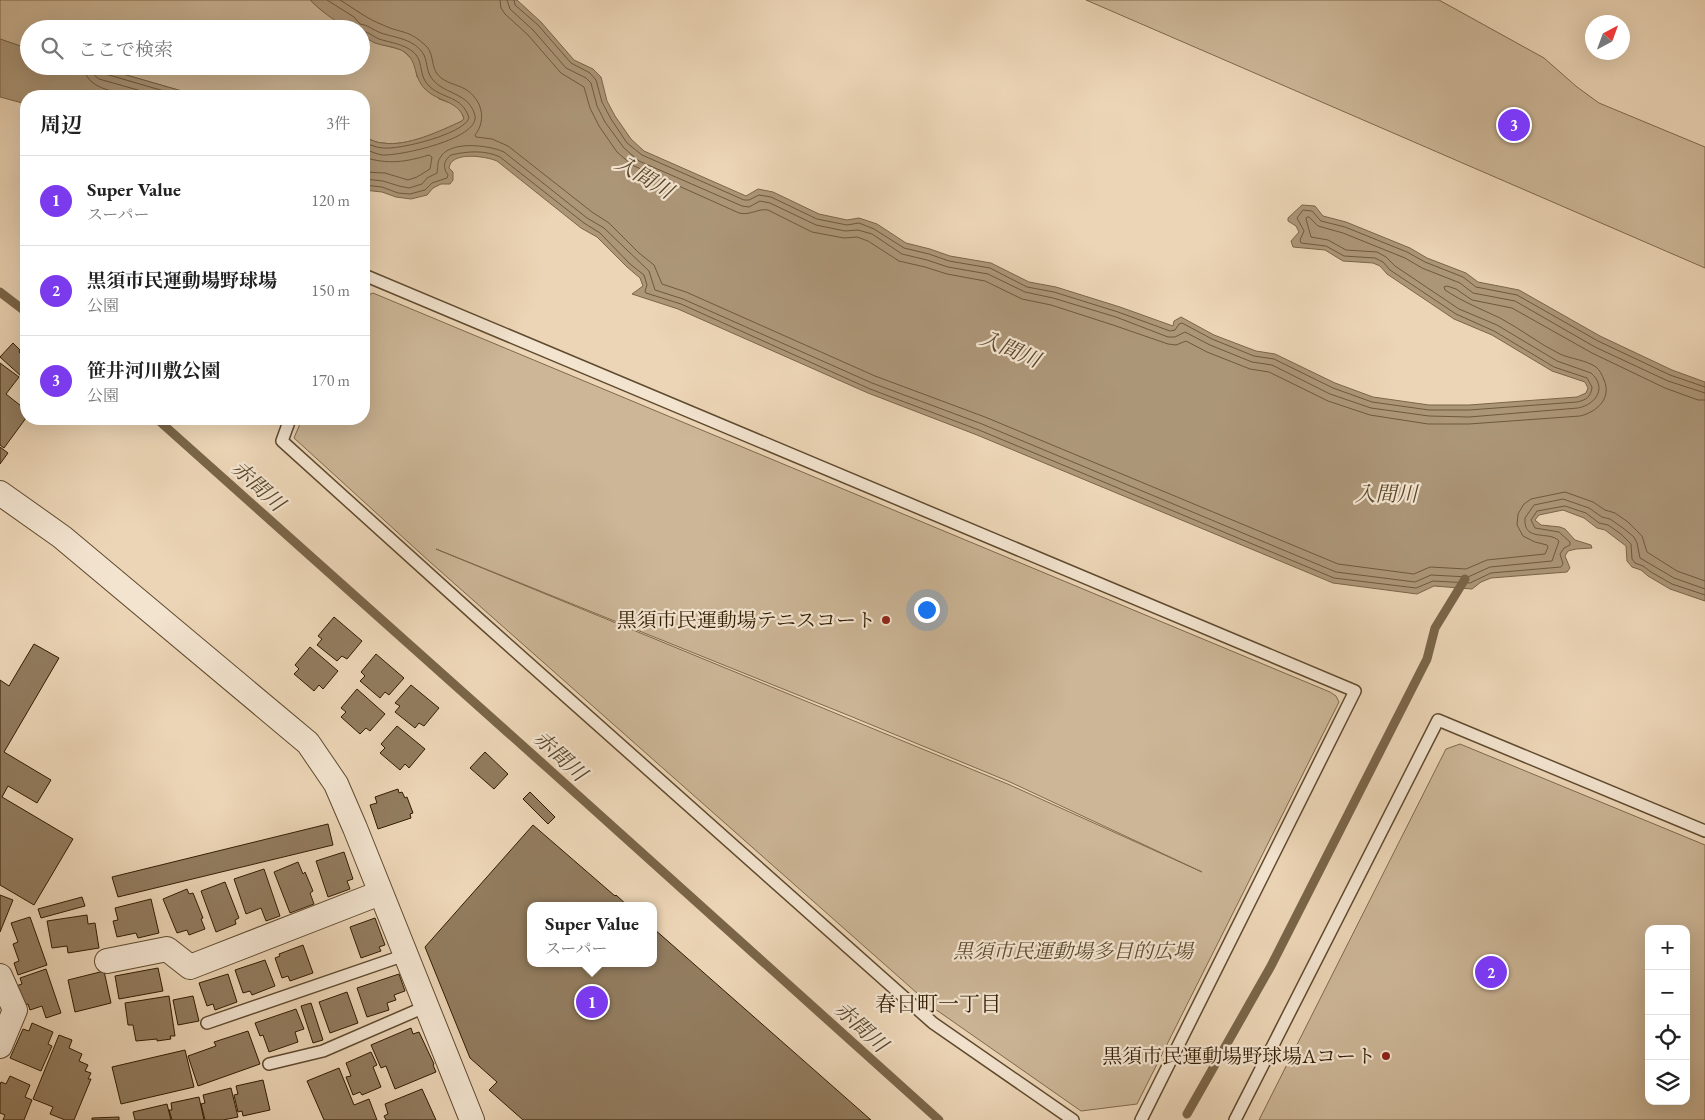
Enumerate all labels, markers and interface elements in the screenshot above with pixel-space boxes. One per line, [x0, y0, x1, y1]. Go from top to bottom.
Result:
north arrow [1585, 15, 1630, 60]
search box [20, 20, 370, 75]
icon: search [38, 34, 66, 62]
text: ここで検索 [78, 37, 173, 62]
pin: 3 [1498, 106, 1530, 144]
text: 周辺 [40, 111, 82, 138]
text: 3件 [326, 113, 350, 134]
water label: 入間川 [610, 149, 680, 205]
text: Super Value [87, 177, 181, 202]
text: 1 [52, 190, 60, 211]
text: 120 m [311, 190, 350, 211]
text: スーパー [87, 204, 149, 225]
text: 黒須市民運動場野球場 [87, 268, 277, 293]
text: 2 [52, 280, 60, 301]
text: 150 m [311, 280, 350, 301]
text: 公園 [87, 295, 119, 316]
water label: 入間川 [976, 324, 1046, 374]
text: 笹井河川敷公園 [87, 358, 220, 383]
text: 3 [52, 370, 60, 391]
text: 170 m [311, 370, 350, 391]
text: 公園 [87, 385, 119, 406]
water label: 赤間川 [226, 455, 292, 518]
water label: 入間川 [1355, 480, 1419, 507]
your location [914, 597, 940, 623]
place label: 黒須市民運動場テニスコート [617, 607, 876, 633]
marker: 黒須市民運動場テニスコート [880, 614, 892, 626]
water label: 赤間川 [528, 725, 594, 788]
popup [527, 902, 657, 967]
text: Super Value [545, 911, 639, 936]
map controls [1645, 925, 1690, 1105]
button: + [1645, 925, 1690, 970]
text: スーパー [545, 938, 607, 959]
park label: 黒須市民運動場多目的広場 [953, 938, 1195, 964]
pin: 2 [1475, 953, 1507, 991]
button: − [1645, 970, 1690, 1015]
pin: 1 [576, 983, 608, 1021]
district label: 春日町一丁目 [875, 990, 1001, 1017]
water label: 赤間川 [829, 996, 895, 1059]
button: locate [1645, 1015, 1690, 1060]
place label: 黒須市民運動場野球場Aコート [1102, 1043, 1376, 1069]
marker: 黒須市民運動場野球場Aコート [1380, 1050, 1392, 1062]
button: layers [1645, 1060, 1690, 1105]

